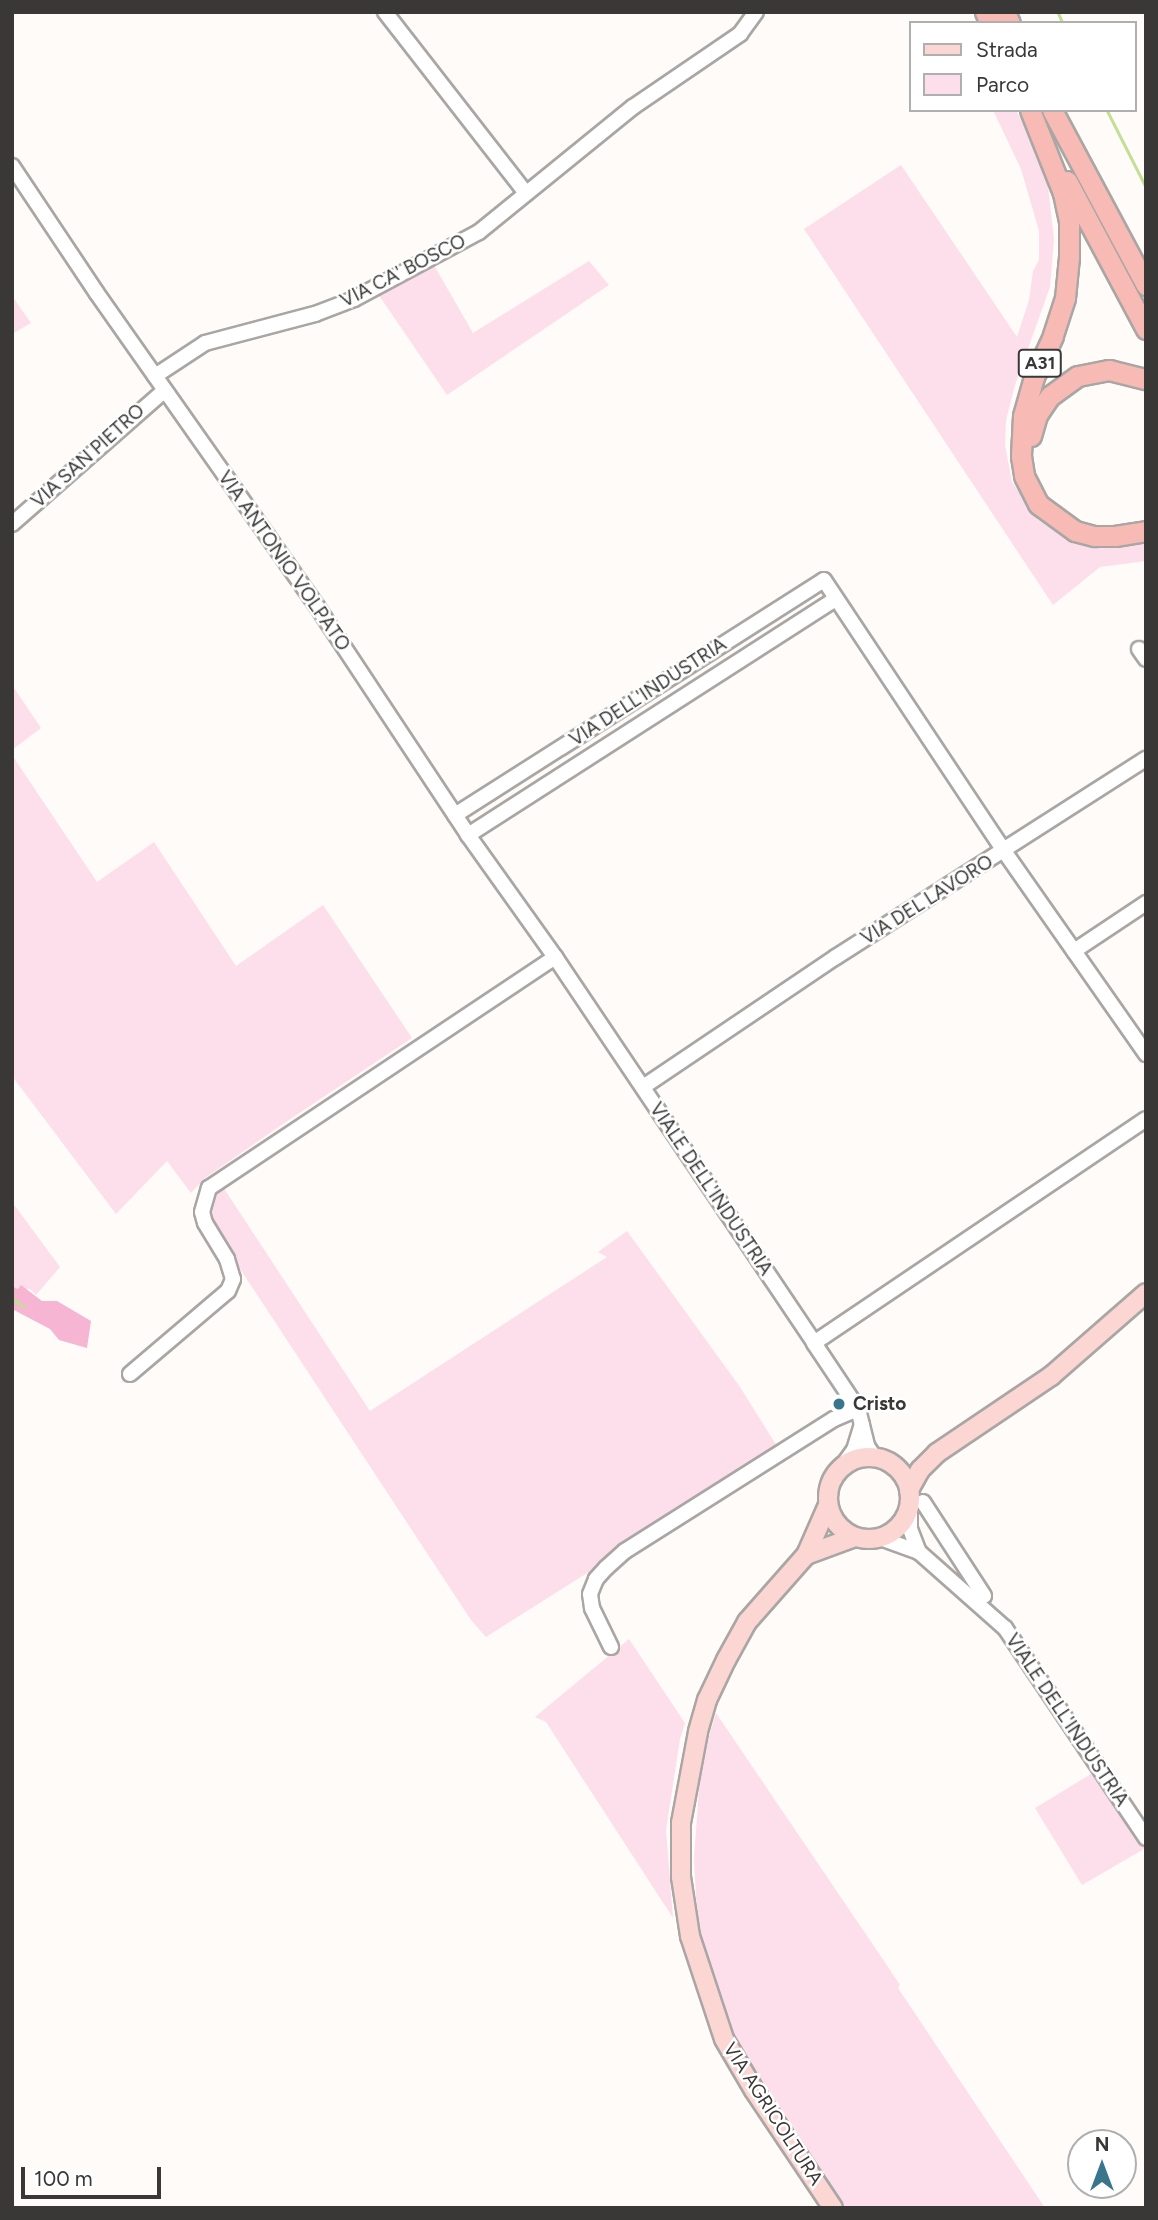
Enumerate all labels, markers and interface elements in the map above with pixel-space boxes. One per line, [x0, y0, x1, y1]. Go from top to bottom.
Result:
legend [909, 21, 1137, 112]
text: Strada [976, 37, 1038, 62]
text: Parco [976, 72, 1029, 97]
street label: VIA CA' BOSCO [337, 230, 469, 312]
road number: A31 [1017, 348, 1063, 377]
street label: VIA SAN PIETRO [27, 399, 149, 513]
street label: VIA ANTONIO VOLPATO [213, 467, 355, 655]
street label: VIA DELL'INDUSTRIA [565, 633, 731, 751]
street label: VIA DEL LAVORO [857, 850, 997, 950]
street label: VIALE DELL'INDUSTRIA [645, 1098, 777, 1280]
place label: Cristo [853, 1393, 906, 1415]
marker: Cristo [831, 1396, 847, 1412]
street label: VIALE DELL'INDUSTRIA [1001, 1629, 1133, 1811]
street label: VIA AGRICOLTURA [718, 2038, 828, 2190]
north arrow [1067, 2129, 1137, 2199]
text: N [1095, 2133, 1109, 2156]
scale bar [24, 2154, 164, 2198]
text: 100 m [34, 2166, 93, 2191]

